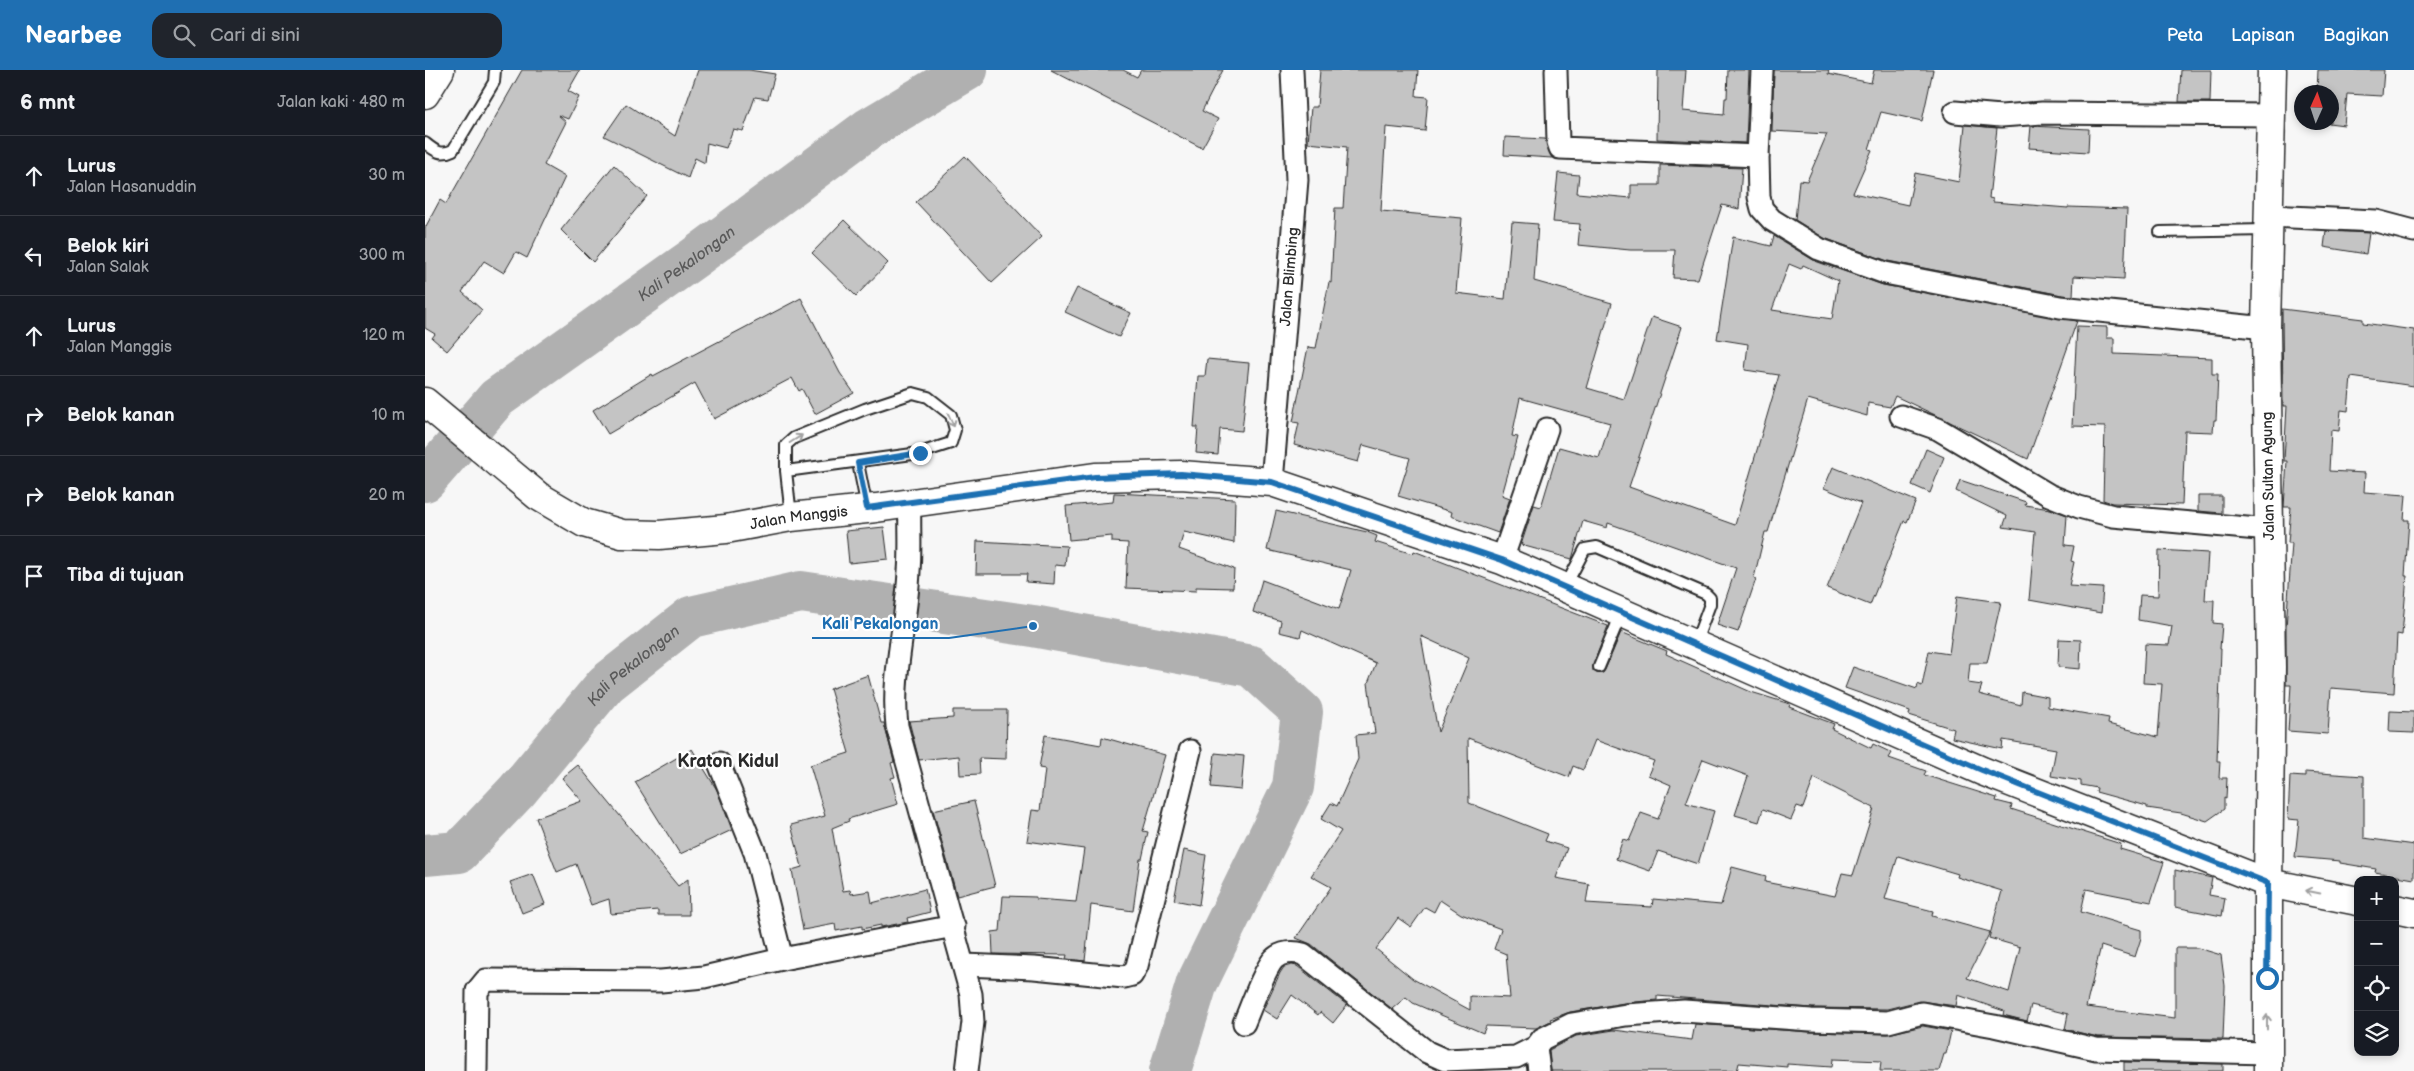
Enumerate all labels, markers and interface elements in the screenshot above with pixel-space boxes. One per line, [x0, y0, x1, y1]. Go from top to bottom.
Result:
search box [152, 13, 502, 58]
text: Nearbee [25, 21, 122, 50]
icon: search [170, 21, 198, 49]
text: Cari di sini [210, 24, 300, 47]
text: Peta [2167, 25, 2203, 46]
text: Lapisan [2231, 25, 2295, 46]
text: Bagikan [2323, 25, 2389, 46]
north arrow [2294, 85, 2339, 130]
text: 6 mnt [20, 90, 75, 115]
text: Jalan kaki · 480 m [277, 93, 405, 112]
text: Lurus [67, 155, 116, 178]
icon: ahead [20, 162, 48, 190]
text: 30 m [368, 166, 405, 185]
text: Jalan Hasanuddin [67, 178, 197, 197]
water label: Kali Pekalongan [634, 223, 739, 306]
street label: Jalan Blimbing [1276, 227, 1303, 327]
text: Belok kiri [67, 235, 149, 258]
icon: left [20, 242, 48, 270]
text: 300 m [359, 246, 405, 265]
text: Jalan Salak [67, 258, 149, 277]
text: Lurus [67, 315, 116, 338]
icon: ahead [20, 322, 48, 350]
text: 120 m [362, 326, 405, 345]
text: Jalan Manggis [67, 338, 172, 357]
icon: right [20, 402, 48, 430]
text: Belok kanan [67, 404, 175, 427]
text: 10 m [372, 406, 405, 425]
street label: Jalan Sultan Agung [2258, 411, 2279, 541]
one-way arrow [947, 412, 957, 427]
one-way arrow [789, 433, 803, 444]
route end [909, 442, 932, 465]
icon: right [20, 482, 48, 510]
text: Belok kanan [67, 484, 175, 507]
text: 20 m [369, 486, 405, 505]
street label: Jalan Manggis [749, 502, 849, 534]
icon: arrive [20, 562, 48, 590]
text: Tiba di tujuan [67, 564, 184, 587]
callout: Kali Pekalongan [812, 607, 949, 638]
text: Kali Pekalongan [822, 615, 938, 634]
water label: Kali Pekalongan [584, 622, 684, 711]
district label: Kraton Kidul [677, 751, 779, 772]
map controls [2354, 876, 2399, 1056]
button: + [2354, 876, 2399, 921]
one-way arrow [2305, 887, 2321, 897]
button: − [2354, 921, 2399, 966]
button: locate [2354, 966, 2399, 1011]
route start [2256, 967, 2279, 990]
button: layers [2354, 1011, 2399, 1056]
one-way arrow [2262, 1015, 2272, 1031]

